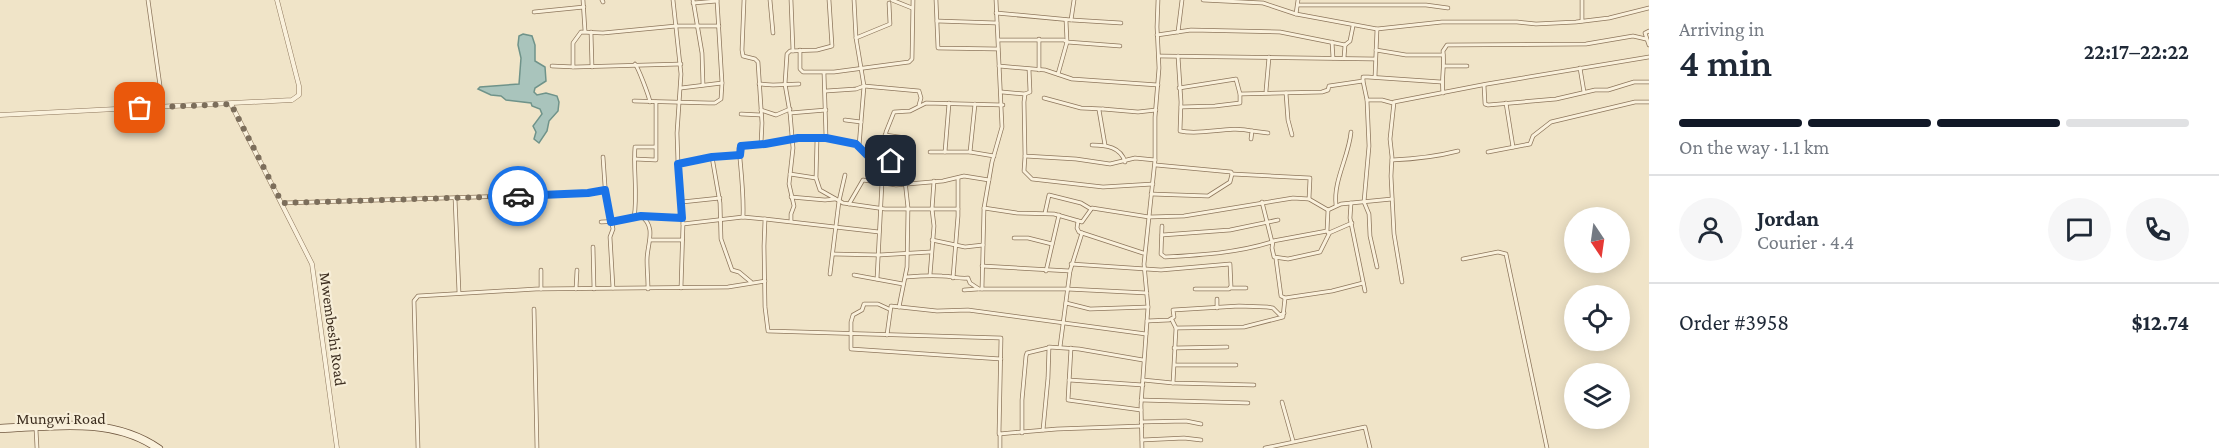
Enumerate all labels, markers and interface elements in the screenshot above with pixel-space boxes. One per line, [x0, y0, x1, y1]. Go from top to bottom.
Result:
text: Arriving in [1679, 18, 1764, 40]
text: 22:17–22:22 [2084, 39, 2189, 64]
text: 4 min [1679, 41, 1772, 84]
pin [114, 82, 165, 133]
icon: bag [123, 91, 156, 124]
pin [865, 135, 916, 186]
text: On the way · 1.1 km [1679, 136, 1829, 158]
icon: home [874, 144, 907, 177]
courier [488, 166, 548, 226]
icon: car [502, 180, 535, 213]
button: person [1679, 198, 1742, 261]
button: chat [2048, 198, 2111, 261]
button: phone [2126, 198, 2189, 261]
text: Jordan [1757, 206, 1819, 231]
north arrow [1564, 207, 1630, 273]
map controls [1564, 207, 1630, 429]
text: Courier · 4.4 [1757, 231, 1854, 253]
street label: Mwembeshi Road [317, 271, 349, 387]
button: locate [1564, 285, 1630, 351]
text: Order #3958 [1679, 310, 1789, 335]
text: $12.74 [2132, 310, 2189, 335]
button: layers [1564, 363, 1630, 429]
street label: Mungwi Road [16, 410, 106, 428]

